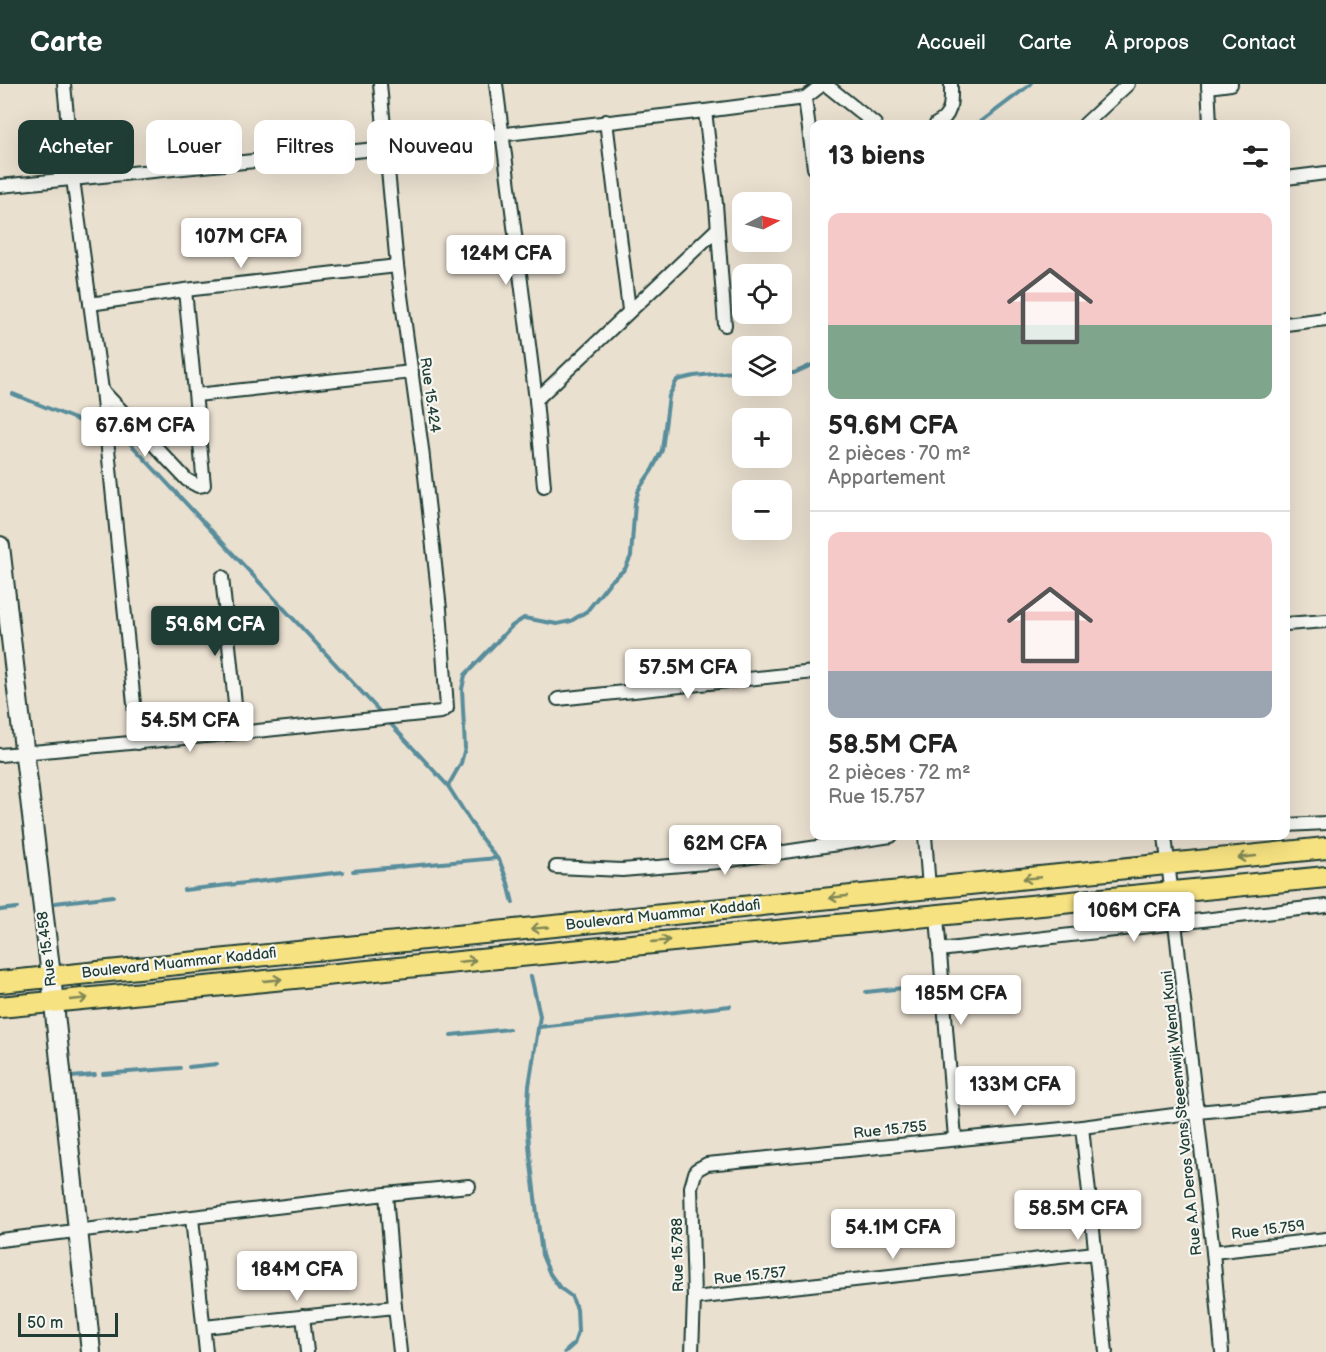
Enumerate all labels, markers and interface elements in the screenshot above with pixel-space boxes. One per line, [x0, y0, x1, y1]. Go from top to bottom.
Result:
text: Carte [30, 26, 103, 59]
text: Accueil [917, 30, 986, 55]
text: Carte [1019, 30, 1072, 55]
text: À propos [1105, 30, 1189, 55]
text: Contact [1222, 30, 1296, 55]
chip: Acheter [18, 120, 134, 174]
chip: Louer [146, 120, 242, 174]
chip: Filtres [254, 120, 355, 174]
chip: Nouveau [367, 120, 494, 174]
icon: filters [1239, 140, 1272, 173]
text: 13 biens [828, 141, 925, 172]
north arrow [732, 192, 792, 252]
map controls [732, 192, 792, 540]
pin: 107M CFA [179, 218, 303, 269]
text: 107M CFA [195, 225, 287, 249]
pin: 124M CFA [444, 235, 568, 286]
text: 124M CFA [460, 242, 552, 266]
icon: home [996, 252, 1104, 360]
button: locate [732, 264, 792, 324]
button: layers [732, 336, 792, 396]
street label: Rue 15.424 [415, 356, 445, 434]
pin: 67.6M CFA [76, 407, 214, 458]
button: + [732, 408, 792, 468]
text: 59.6M CFA [828, 411, 958, 442]
text: 67.6M CFA [95, 414, 195, 438]
text: 2 pièces · 70 m² [828, 442, 971, 466]
text: Appartement [828, 466, 945, 490]
button: − [732, 480, 792, 540]
icon: home [996, 571, 1104, 679]
pin: 59.6M CFA [146, 606, 284, 657]
text: 59.6M CFA [165, 613, 265, 637]
pin: 57.5M CFA [619, 649, 757, 700]
text: 57.5M CFA [639, 656, 737, 680]
pin: 54.5M CFA [121, 702, 259, 753]
text: 54.5M CFA [140, 709, 240, 733]
text: 58.5M CFA [828, 730, 957, 761]
text: 2 pièces · 72 m² [828, 761, 971, 785]
text: Rue 15.757 [828, 785, 925, 809]
pin: 62M CFA [670, 825, 780, 876]
text: 62M CFA [683, 832, 767, 856]
one-way arrow [1238, 851, 1257, 862]
one-way arrow [1023, 873, 1042, 884]
one-way arrow [829, 892, 848, 903]
pin: 106M CFA [1072, 892, 1196, 943]
street label: Boulevard Muammar Kaddafi [565, 895, 761, 935]
text: 106M CFA [1088, 899, 1180, 923]
street label: Rue 15.458 [33, 910, 61, 988]
one-way arrow [530, 923, 550, 934]
one-way arrow [651, 936, 671, 947]
street label: Boulevard Muammar Kaddafi [81, 943, 277, 983]
one-way arrow [457, 955, 477, 966]
street label: Rue A.A Deros Vans Steeenwijk Wend Kuni [1158, 970, 1206, 1256]
one-way arrow [263, 974, 283, 985]
pin: 185M CFA [899, 975, 1023, 1026]
text: 185M CFA [915, 982, 1007, 1006]
one-way arrow [69, 993, 89, 1004]
pin: 133M CFA [953, 1066, 1077, 1117]
text: 133M CFA [969, 1073, 1061, 1097]
street label: Rue 15.755 [852, 1117, 928, 1143]
pin: 58.5M CFA [1009, 1190, 1147, 1241]
text: 58.5M CFA [1028, 1197, 1128, 1221]
pin: 54.1M CFA [824, 1209, 962, 1260]
text: 54.1M CFA [845, 1216, 941, 1240]
street label: Rue 15.759 [1230, 1216, 1306, 1244]
street label: Rue 15.788 [668, 1218, 688, 1292]
pin: 184M CFA [235, 1251, 359, 1302]
text: 184M CFA [251, 1258, 343, 1282]
street label: Rue 15.757 [713, 1263, 788, 1289]
scale bar [18, 1310, 118, 1338]
text: 50 m [27, 1314, 63, 1333]

